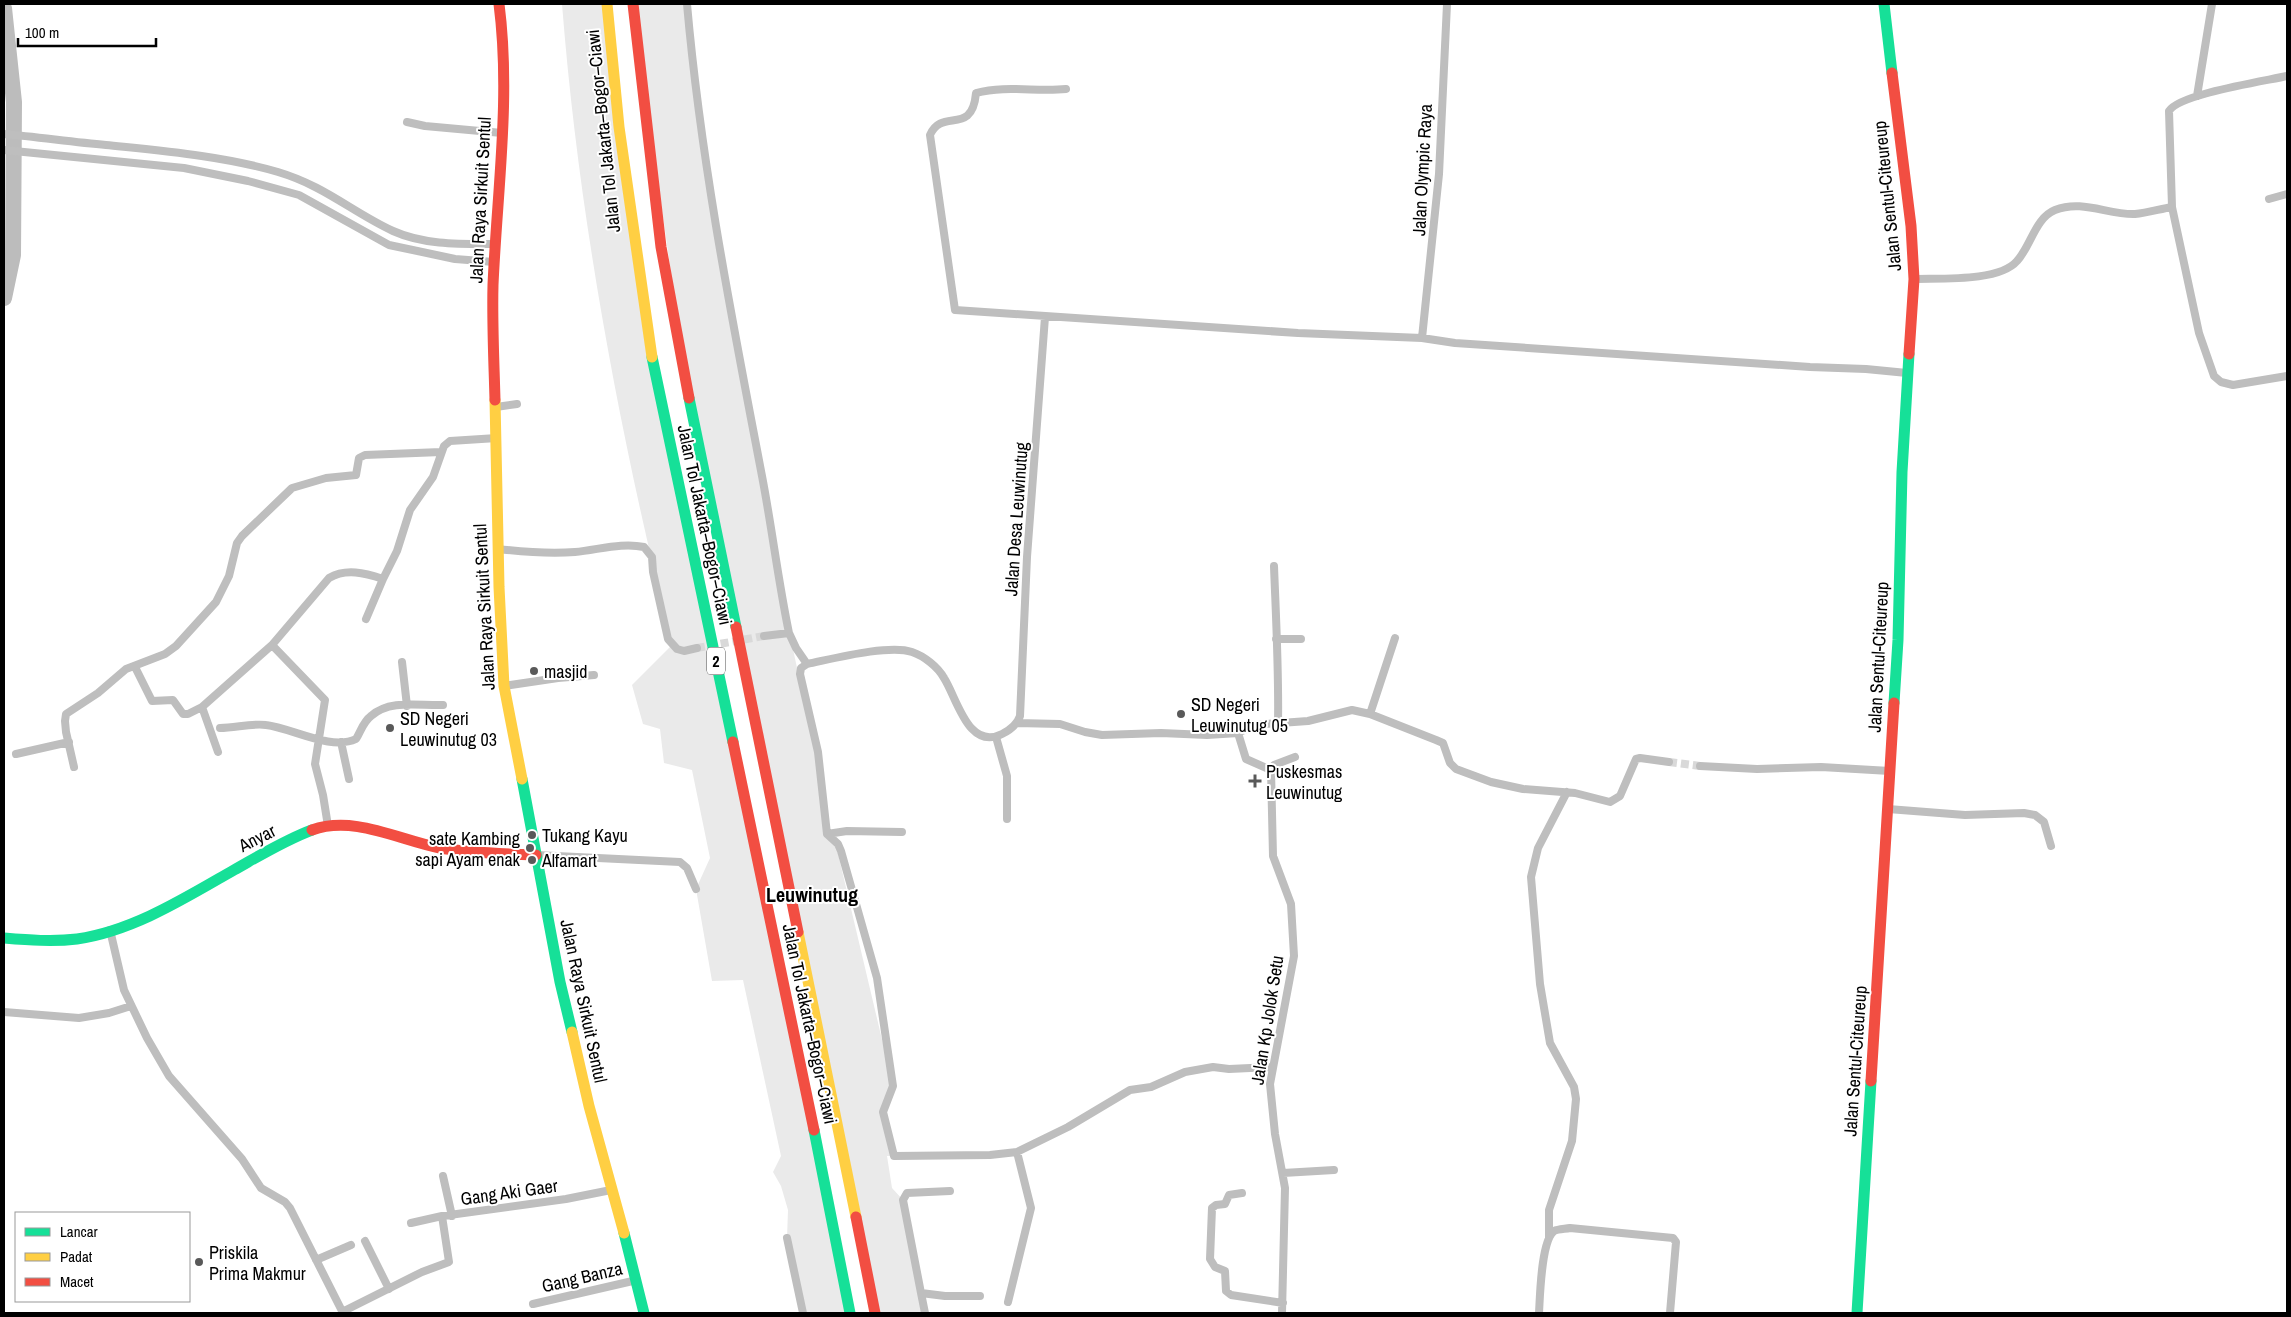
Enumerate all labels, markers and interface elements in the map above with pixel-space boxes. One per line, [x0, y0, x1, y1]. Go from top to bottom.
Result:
scale bar [18, 15, 155, 47]
text: 100 m [25, 22, 59, 43]
street label: Jalan Tol Jakarta–Bogor–Ciawi [580, 28, 626, 234]
street label: Jalan Olympic Raya [1406, 103, 1438, 237]
street label: Jalan Raya Sirkuit Sentul [463, 116, 497, 284]
street label: Jalan Sentul-Citeureup [1867, 120, 1907, 272]
street label: Jalan Tol Jakarta–Bogor–Ciawi [672, 423, 738, 627]
street label: Jalan Desa Leuwinutug [998, 440, 1034, 597]
street label: Jalan Raya Sirkuit Sentul [467, 523, 501, 691]
street label: Jalan Sentul-Citeureup [1862, 581, 1894, 733]
road number: 2 [707, 648, 725, 674]
place label: masjid [544, 659, 587, 684]
marker: masjid [528, 665, 540, 677]
place label: SD Negeri Leuwinutug 05 [1191, 692, 1288, 738]
place label: SD Negeri Leuwinutug 03 [400, 706, 497, 752]
marker: SD Negeri Leuwinutug 05 [1175, 708, 1187, 720]
marker: SD Negeri Leuwinutug 03 [384, 722, 396, 734]
place label: Puskesmas Leuwinutug [1266, 759, 1343, 805]
marker: Puskesmas Leuwinutug [1248, 774, 1262, 788]
street label: Anyar [233, 818, 280, 858]
place label: Tukang Kayu [542, 823, 628, 848]
place label: sate Kambing sapi Ayam enak [415, 826, 521, 872]
marker: Tukang Kayu [526, 829, 538, 841]
marker: sate Kambing sapi Ayam enak [524, 842, 536, 854]
place label: Alfamart [541, 848, 597, 873]
marker: Alfamart [526, 854, 538, 866]
district label: Leuwinutug [766, 881, 858, 908]
street label: Jalan Raya Sirkuit Sentul [554, 917, 614, 1085]
street label: Jalan Tol Jakarta–Bogor–Ciawi [777, 922, 843, 1126]
street label: Jalan Kp Jolok Setu [1244, 954, 1290, 1086]
street label: Jalan Sentul-Citeureup [1837, 985, 1873, 1137]
street label: Gang Aki Gaer [459, 1173, 559, 1211]
legend [15, 1212, 190, 1302]
text: Lancar [60, 1221, 98, 1242]
place label: Priskila Prima Makmur [209, 1240, 306, 1286]
text: Padat [60, 1246, 93, 1267]
marker: Priskila Prima Makmur [193, 1256, 205, 1268]
street label: Gang Banza [539, 1256, 625, 1298]
text: Macet [60, 1271, 94, 1292]

